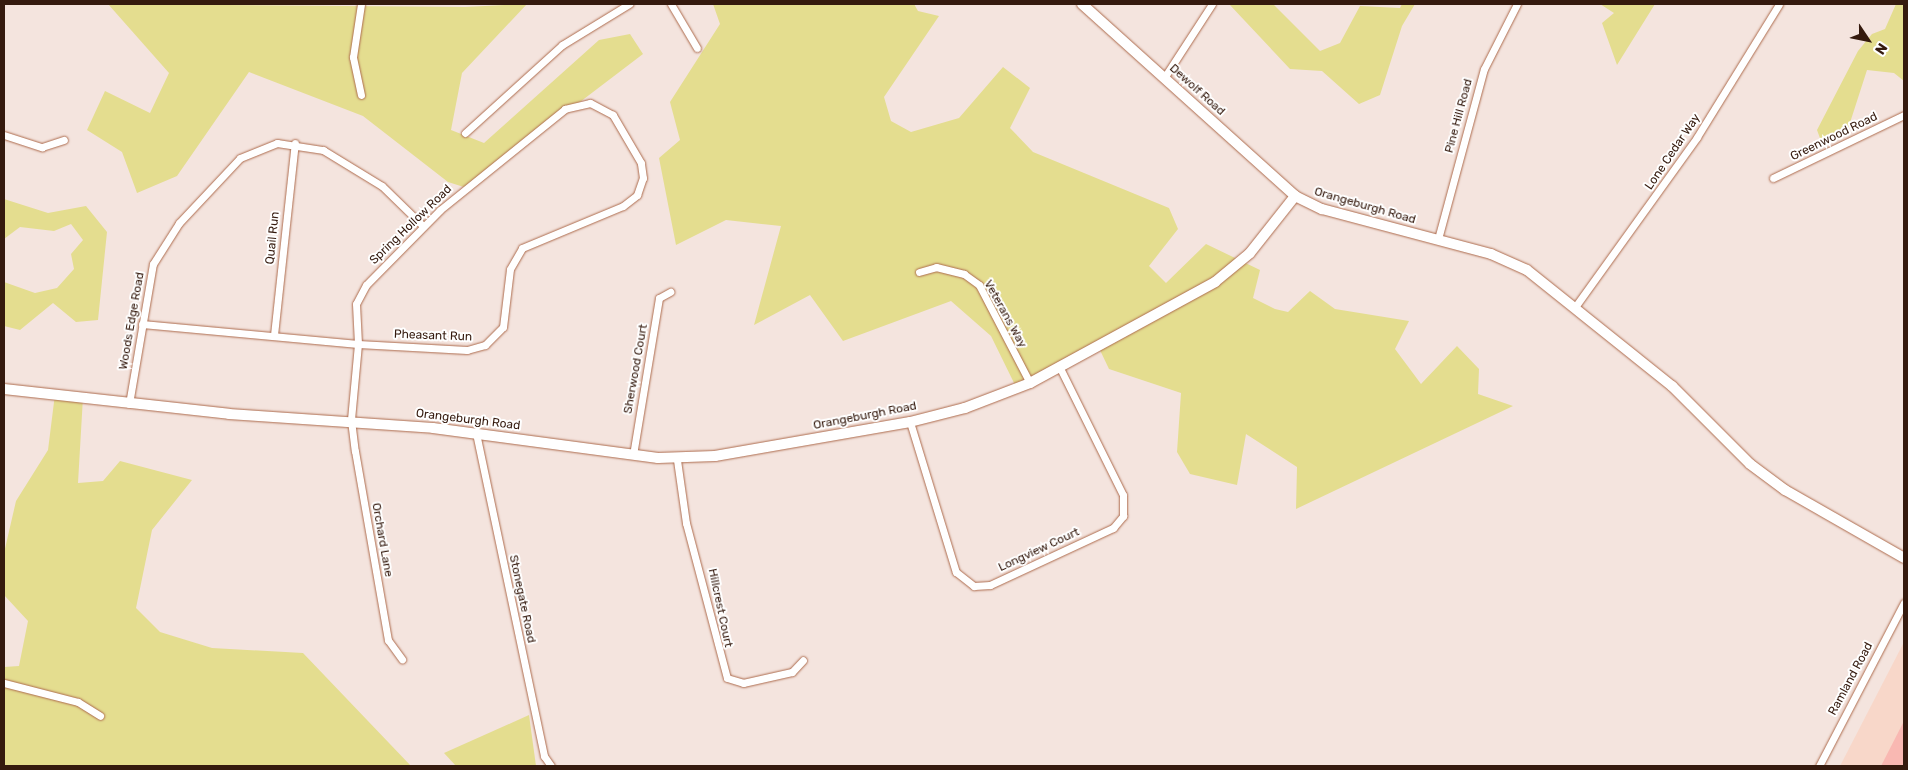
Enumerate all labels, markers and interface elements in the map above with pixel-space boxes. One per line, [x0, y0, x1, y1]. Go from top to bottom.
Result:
north arrow [1843, 15, 1893, 65]
text: N [1871, 40, 1891, 58]
street label: Dewolf Road [1166, 61, 1228, 119]
street label: Pine Hill Road [1442, 77, 1476, 155]
street label: Greenwood Road [1788, 110, 1880, 164]
street label: Lone Cedar Way [1642, 111, 1704, 193]
street label: Spring Hollow Road [367, 182, 455, 268]
street label: Orangeburgh Road [1313, 185, 1417, 227]
street label: Quail Run [263, 211, 283, 265]
street label: Woods Edge Road [116, 271, 148, 371]
street label: Veterans Way [980, 278, 1030, 350]
street label: Sherwood Court [621, 323, 651, 415]
street label: Pheasant Run [394, 327, 472, 345]
street label: Orangeburgh Road [812, 399, 918, 433]
street label: Orangeburgh Road [415, 406, 521, 434]
street label: Orchard Lane [368, 502, 396, 578]
street label: Longview Court [996, 525, 1082, 575]
street label: Stonegate Road [506, 554, 538, 644]
street label: Hillcrest Court [705, 567, 735, 649]
street label: Ramland Road [1826, 640, 1876, 718]

